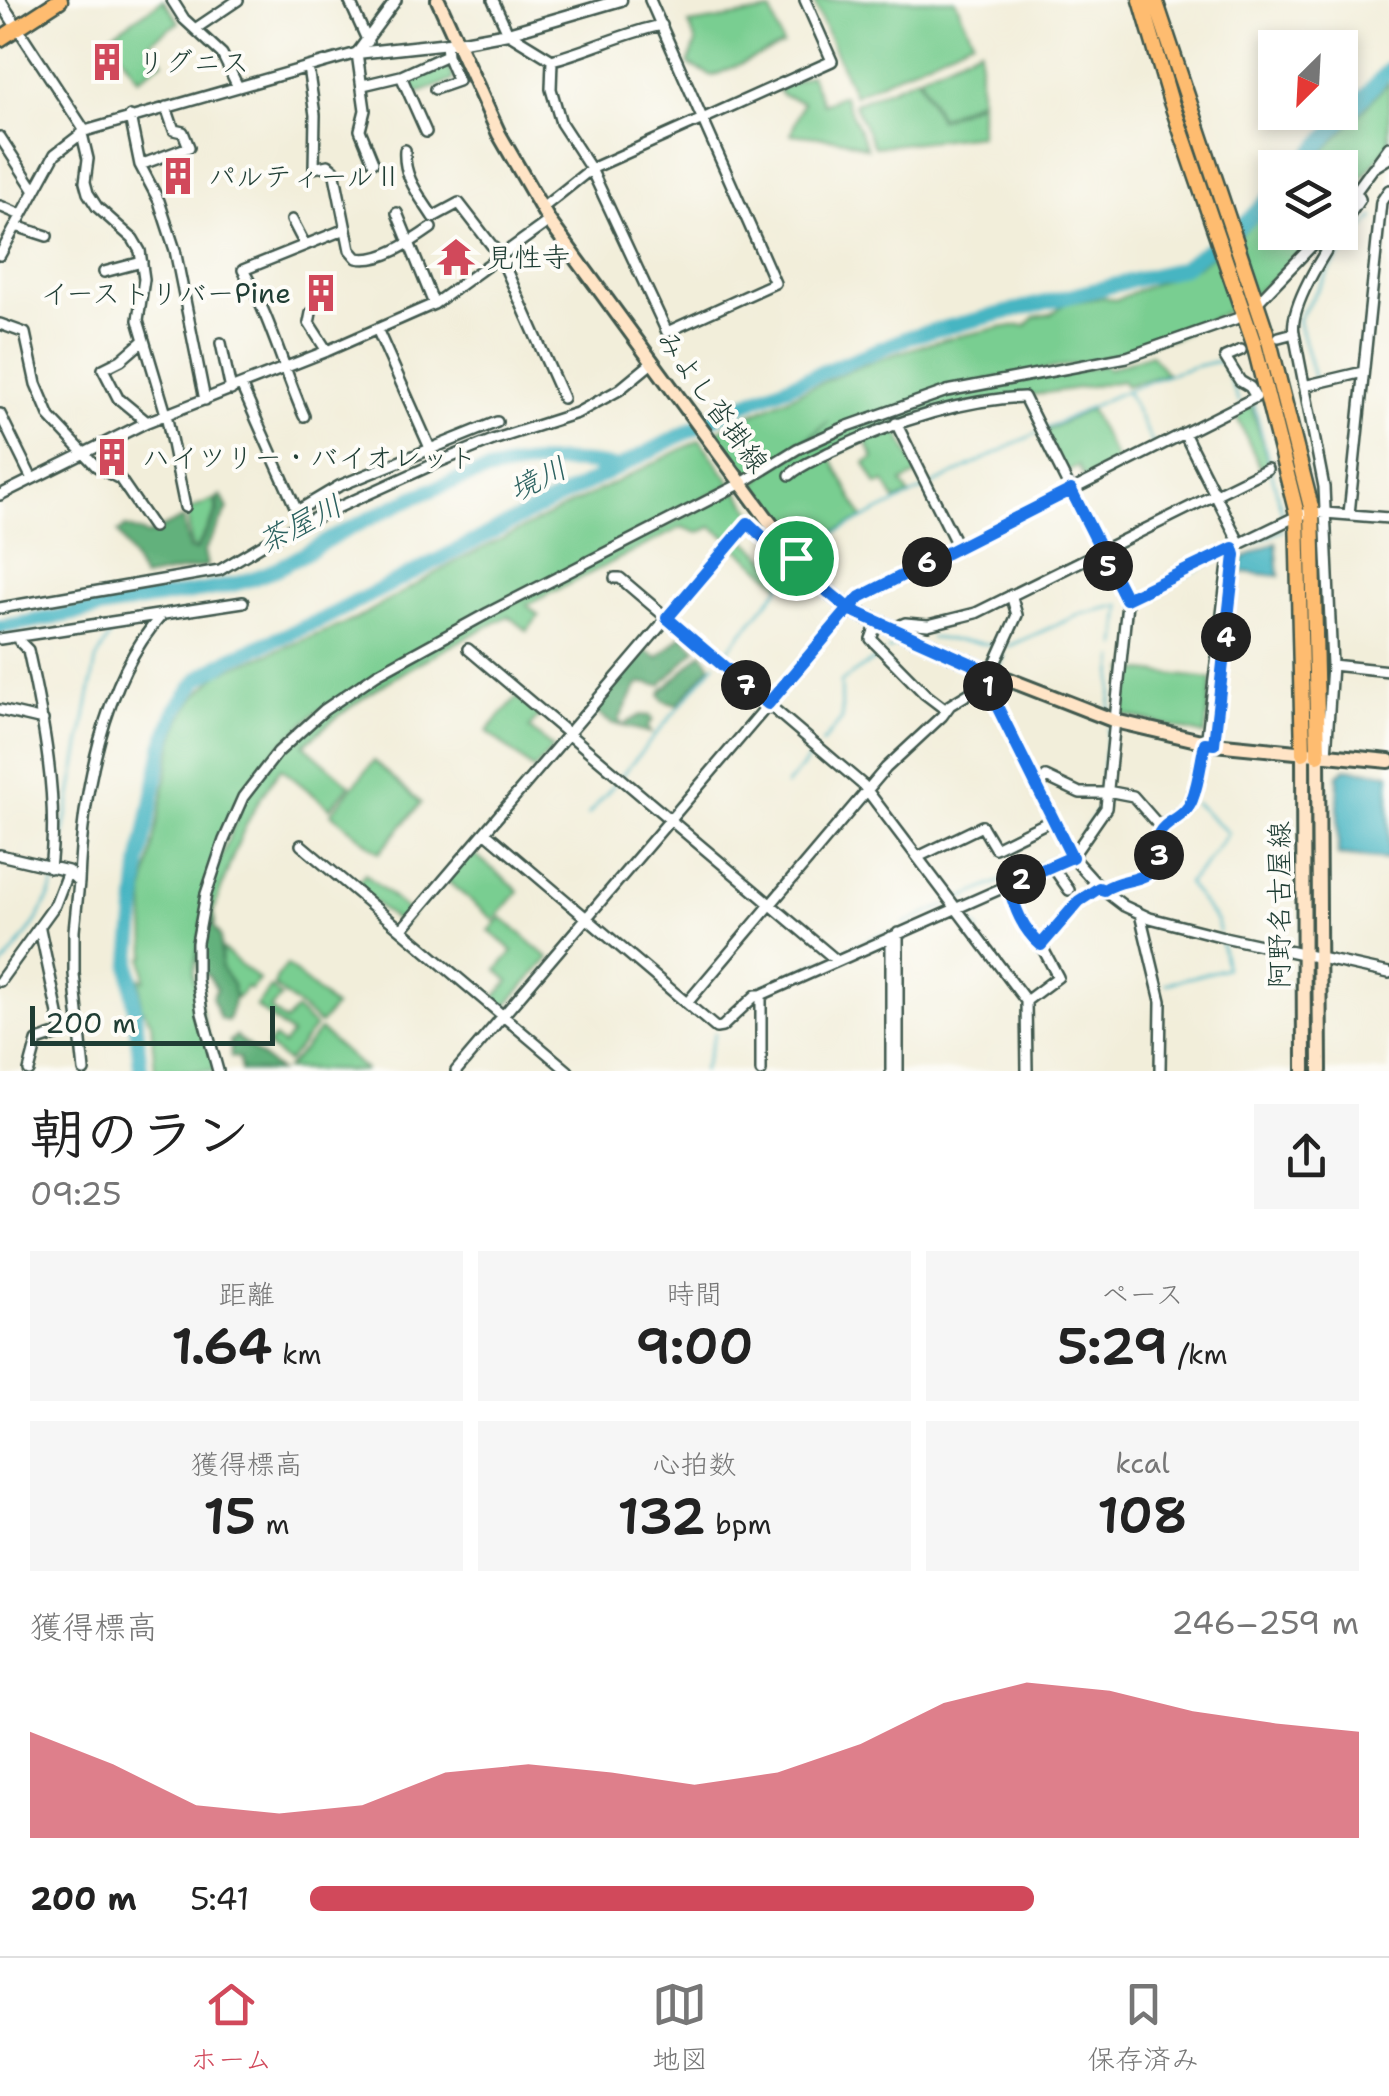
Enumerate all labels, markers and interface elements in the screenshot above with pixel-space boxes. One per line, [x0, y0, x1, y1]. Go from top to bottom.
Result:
north arrow [1258, 30, 1358, 130]
map controls [1258, 30, 1358, 250]
building icon: リグニス [86, 41, 128, 83]
place label: リグニス [137, 43, 250, 81]
button: layers [1258, 150, 1358, 250]
building icon: パルティールⅡ [157, 155, 199, 197]
place label: パルティールⅡ [208, 157, 402, 195]
temple icon: 見性寺 [435, 236, 477, 278]
place label: 見性寺 [486, 238, 570, 276]
building icon: イーストリバーPine [300, 272, 342, 314]
place label: イーストリバーPine [40, 274, 291, 312]
street label: みよし沓掛線 [648, 322, 778, 480]
building icon: ハイツリー・バイオレット [91, 436, 133, 478]
place label: ハイツリー・バイオレット [142, 438, 477, 476]
water label: 境川 [502, 447, 574, 510]
water label: 茶屋川 [250, 485, 349, 562]
pin [754, 516, 839, 601]
icon: arrive [769, 531, 824, 586]
pin: 6 [902, 537, 952, 587]
pin: 5 [1083, 541, 1133, 591]
text: 6 [917, 543, 937, 581]
text: 5 [1099, 547, 1117, 585]
pin: 4 [1201, 612, 1251, 662]
text: 4 [1216, 618, 1236, 656]
pin: 7 [721, 660, 771, 710]
pin: 1 [963, 661, 1013, 711]
text: 7 [736, 666, 756, 704]
text: 1 [982, 667, 994, 705]
street label: 阿野名古屋線 [1260, 821, 1298, 989]
pin: 3 [1134, 830, 1184, 880]
text: 3 [1149, 836, 1169, 874]
pin: 2 [996, 854, 1046, 904]
text: 2 [1011, 860, 1031, 898]
scale bar [30, 1001, 275, 1046]
text: 200 m [45, 1004, 136, 1042]
text: 朝のラン [30, 1097, 250, 1171]
button: share [1254, 1104, 1359, 1209]
text: 09:25 [30, 1172, 122, 1215]
text: 距離 [218, 1275, 275, 1313]
text: 時間 [666, 1275, 723, 1313]
text: ペース [1101, 1275, 1184, 1313]
text: 1.64 [171, 1313, 273, 1380]
text: 9:00 [635, 1313, 754, 1380]
text: 5:29 [1057, 1313, 1168, 1380]
text: km [273, 1335, 322, 1373]
text: /km [1168, 1335, 1228, 1373]
text: kcal [1115, 1444, 1170, 1482]
text: 獲得標高 [190, 1445, 303, 1483]
text: 心拍数 [652, 1445, 737, 1483]
text: 108 [1097, 1482, 1188, 1549]
text: 15 [203, 1483, 256, 1550]
text: 132 [617, 1483, 706, 1550]
text: m [256, 1505, 290, 1543]
text: bpm [706, 1505, 772, 1543]
text: 246–259 m [1171, 1601, 1359, 1644]
text: 獲得標高 [30, 1605, 158, 1648]
text: 200 m [30, 1877, 137, 1920]
text: 5:41 [190, 1877, 249, 1920]
tab: ホーム [190, 1977, 273, 2078]
tab: 地図 [652, 1977, 708, 2078]
tab: 保存済み [1087, 1977, 1199, 2078]

